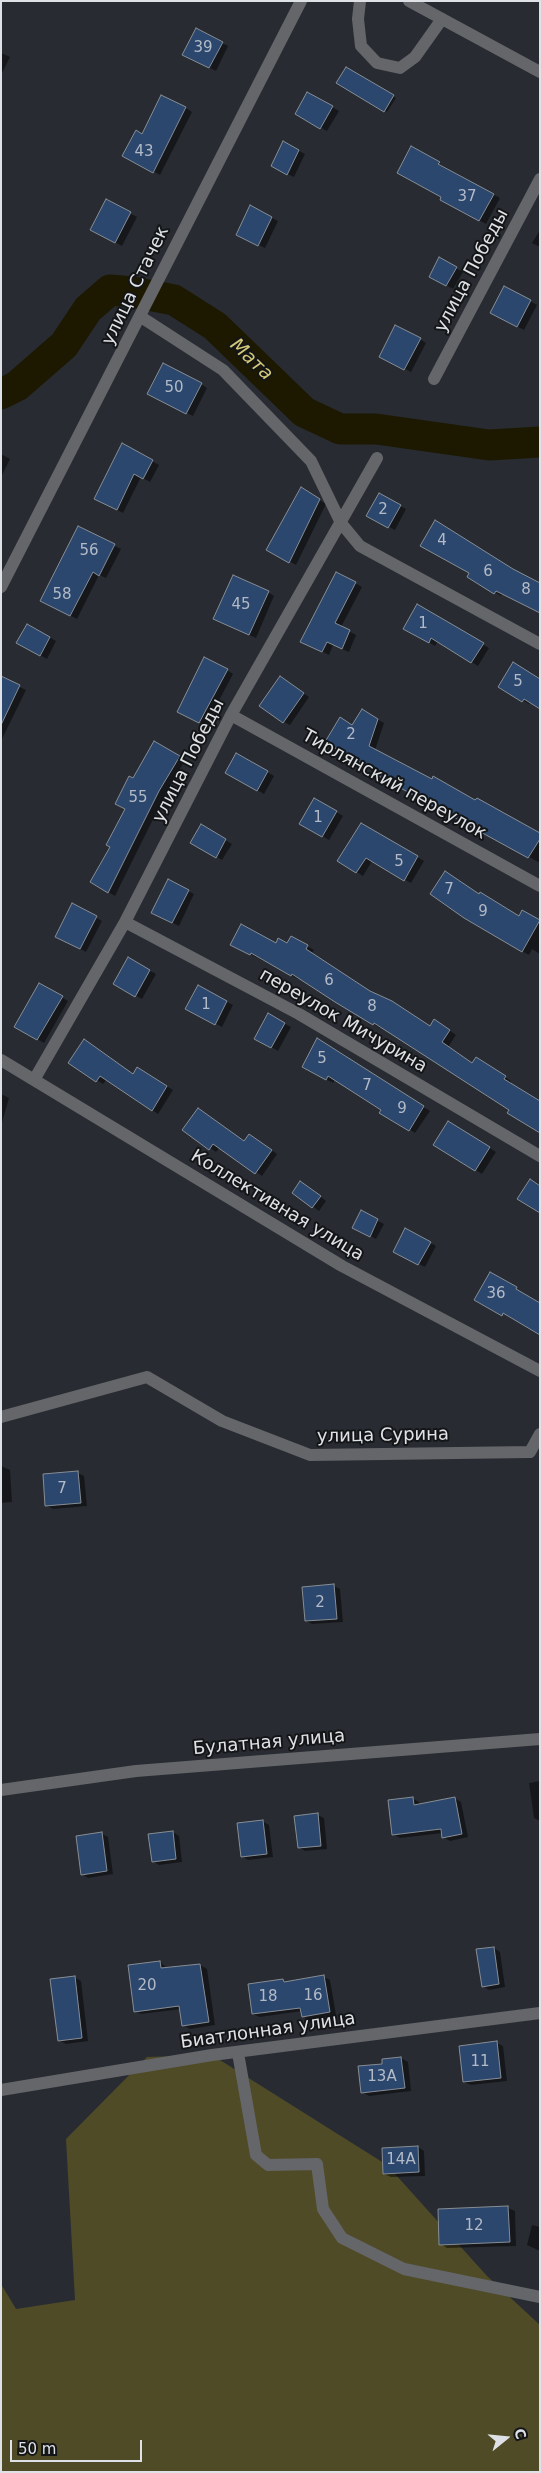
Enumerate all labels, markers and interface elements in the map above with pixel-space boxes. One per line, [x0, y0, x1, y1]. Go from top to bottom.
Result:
house number: 39 [193, 39, 213, 57]
house number: 43 [134, 143, 154, 161]
house number: 37 [457, 188, 477, 206]
street label: улица Победы [430, 206, 514, 336]
street label: улица Стачек [98, 223, 174, 349]
water label: Мата [225, 334, 277, 386]
house number: 50 [164, 379, 184, 397]
house number: 2 [378, 501, 388, 519]
house number: 4 [437, 532, 447, 550]
house number: 56 [79, 542, 99, 560]
house number: 6 [483, 563, 493, 581]
house number: 8 [521, 581, 531, 599]
house number: 58 [52, 586, 72, 604]
house number: 45 [231, 596, 251, 614]
house number: 1 [418, 615, 428, 633]
house number: 5 [513, 673, 523, 691]
street label: улица Победы [148, 695, 230, 827]
street label: Тирлянский переулок [298, 725, 490, 845]
house number: 2 [346, 726, 356, 744]
house number: 55 [128, 789, 148, 807]
house number: 1 [313, 809, 323, 827]
house number: 5 [394, 853, 404, 871]
house number: 7 [444, 881, 454, 899]
house number: 9 [478, 903, 488, 921]
street label: переулок Мичурина [256, 964, 430, 1078]
house number: 6 [324, 972, 334, 990]
house number: 1 [201, 996, 211, 1014]
house number: 8 [367, 998, 377, 1016]
house number: 5 [317, 1050, 327, 1068]
house number: 7 [362, 1077, 372, 1095]
house number: 9 [397, 1100, 407, 1118]
street label: Коллективная улица [187, 1146, 367, 1266]
house number: 36 [486, 1285, 506, 1303]
street label: улица Сурина [317, 1424, 449, 1448]
house number: 7 [57, 1480, 67, 1498]
house number: 2 [315, 1594, 325, 1612]
street label: Булатная улица [192, 1726, 346, 1760]
house number: 20 [137, 1977, 157, 1995]
house number: 16 [303, 1987, 323, 2005]
house number: 18 [258, 1988, 278, 2006]
street label: Биатлонная улица [179, 2008, 357, 2054]
house number: 11 [470, 2053, 490, 2071]
house number: 13А [367, 2068, 397, 2086]
house number: 14А [386, 2151, 416, 2169]
house number: 12 [464, 2217, 484, 2235]
north arrow [481, 2413, 531, 2463]
text: С [511, 2426, 529, 2441]
scale bar [12, 2430, 145, 2462]
text: 50 m [18, 2440, 56, 2458]

